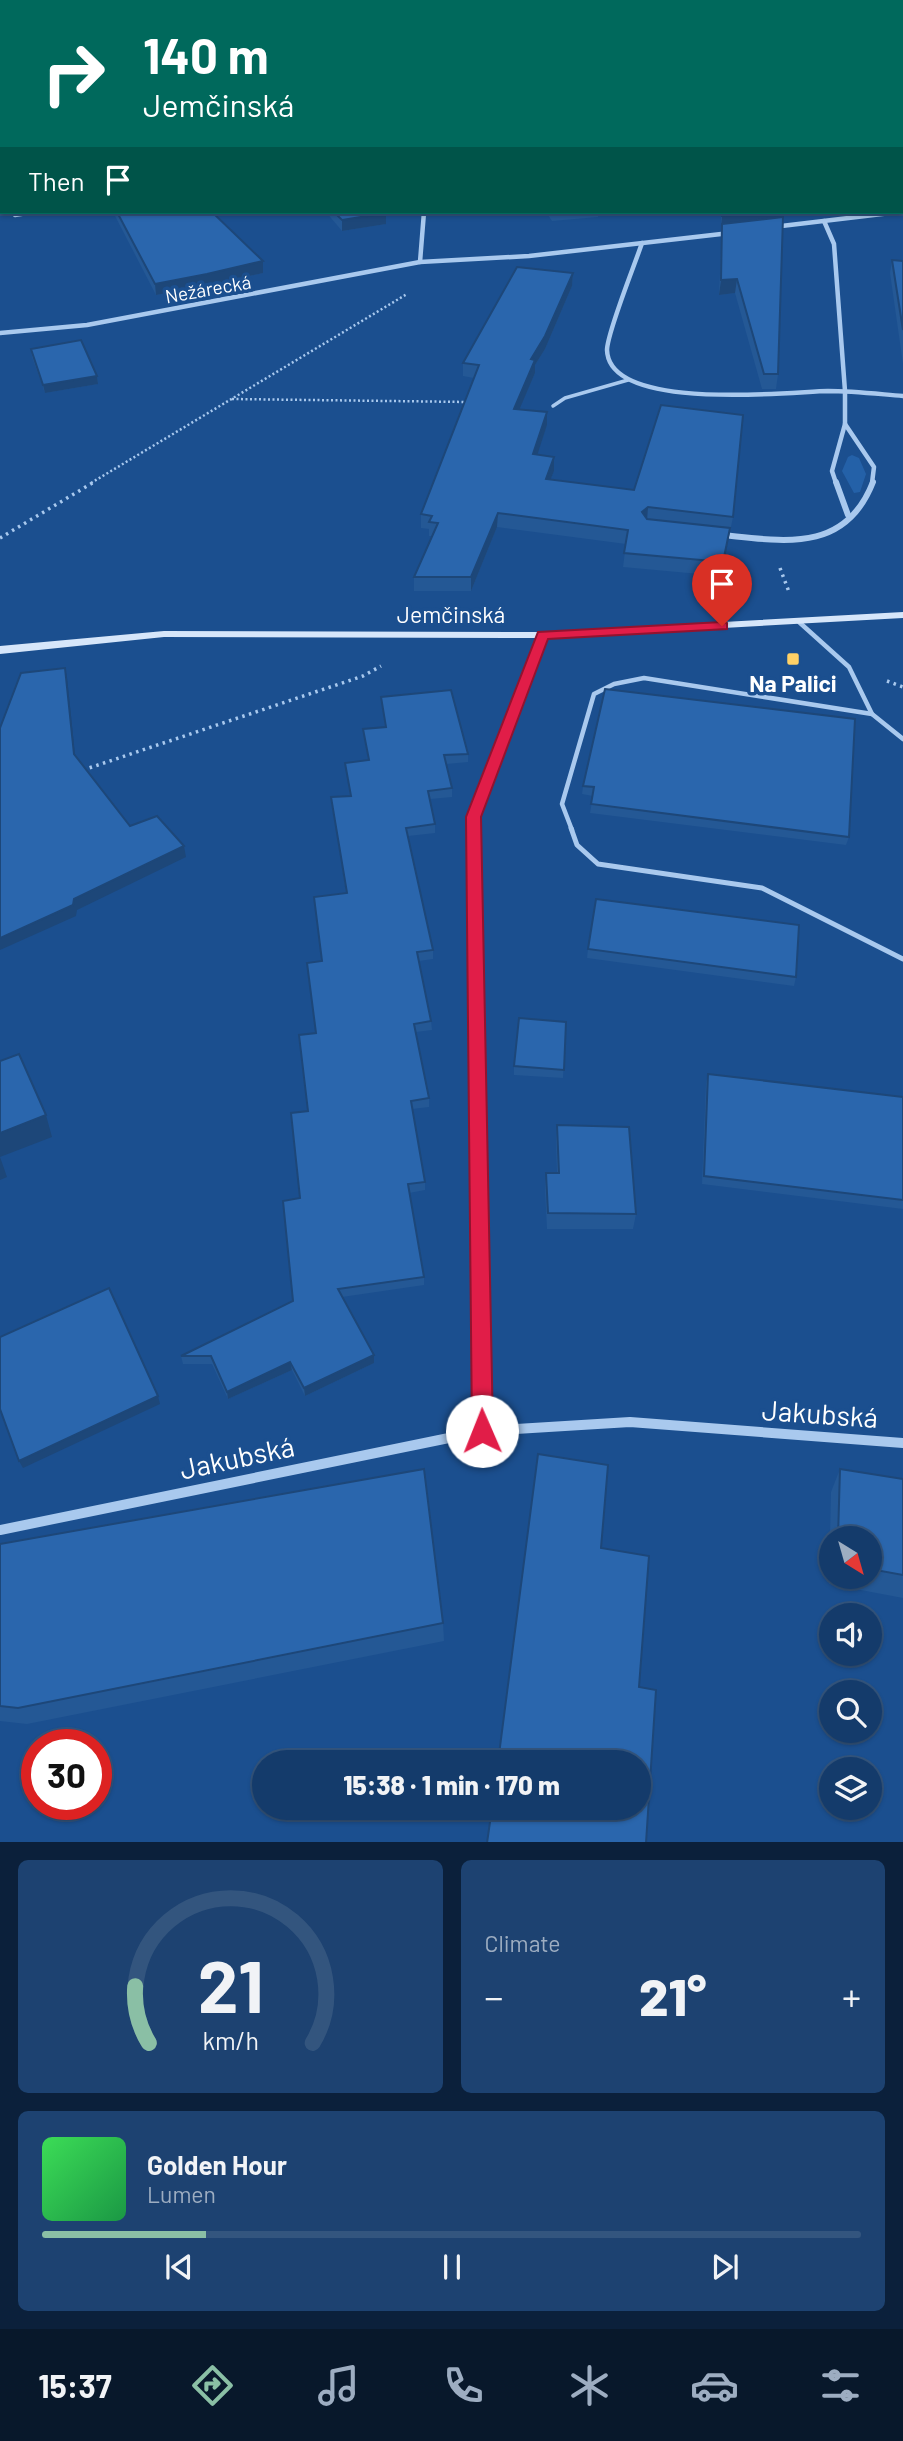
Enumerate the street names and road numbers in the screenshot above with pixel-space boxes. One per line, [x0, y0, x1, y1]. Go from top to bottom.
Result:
street label: Nežárecká [163, 270, 253, 307]
street label: Jemčinská [397, 600, 505, 628]
street label: Jakubská [761, 1392, 879, 1434]
street label: Jakubská [176, 1428, 297, 1486]

